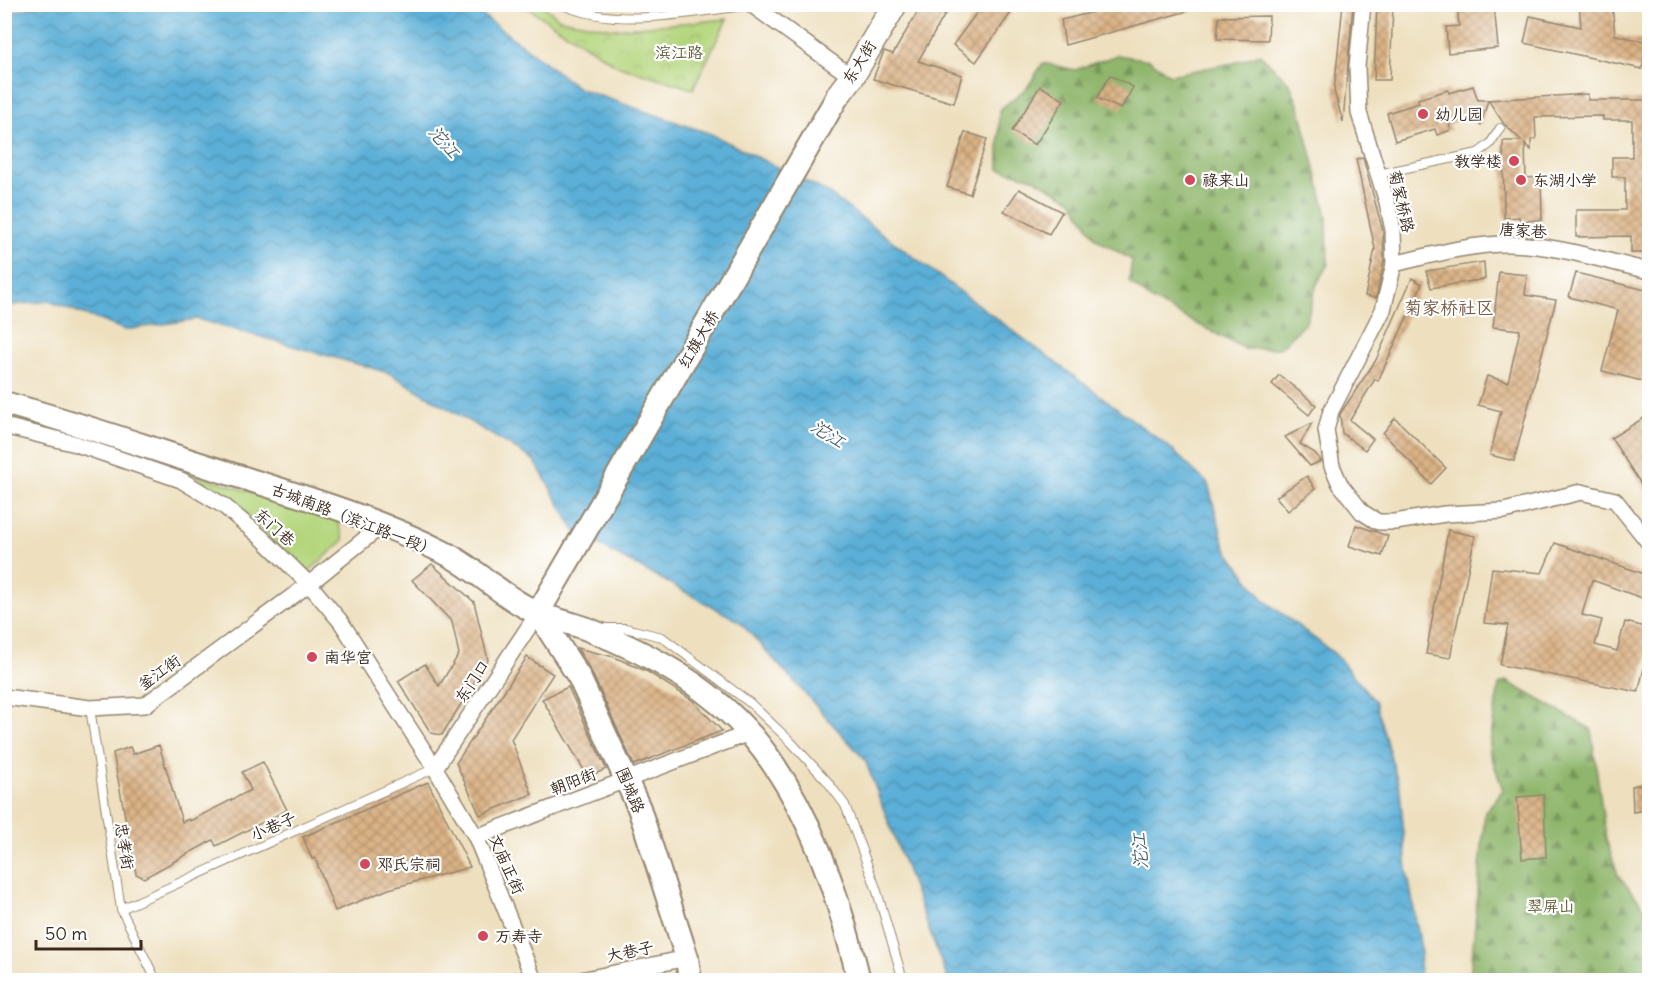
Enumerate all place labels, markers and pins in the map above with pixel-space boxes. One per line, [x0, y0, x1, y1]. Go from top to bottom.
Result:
place label: 幼儿园 [1435, 104, 1483, 124]
marker: 幼儿园 [1416, 107, 1430, 121]
place label: 教学楼 [1454, 151, 1502, 171]
marker: 教学楼 [1507, 154, 1521, 168]
place label: 禄来山 [1202, 170, 1250, 190]
place label: 东湖小学 [1533, 170, 1597, 190]
marker: 禄来山 [1183, 173, 1197, 187]
marker: 东湖小学 [1514, 173, 1528, 187]
place label: 南华宫 [324, 647, 372, 667]
marker: 南华宫 [305, 650, 319, 664]
place label: 邓氏宗祠 [377, 854, 441, 874]
marker: 邓氏宗祠 [358, 857, 372, 871]
place label: 万寿寺 [495, 926, 543, 946]
marker: 万寿寺 [476, 929, 490, 943]

